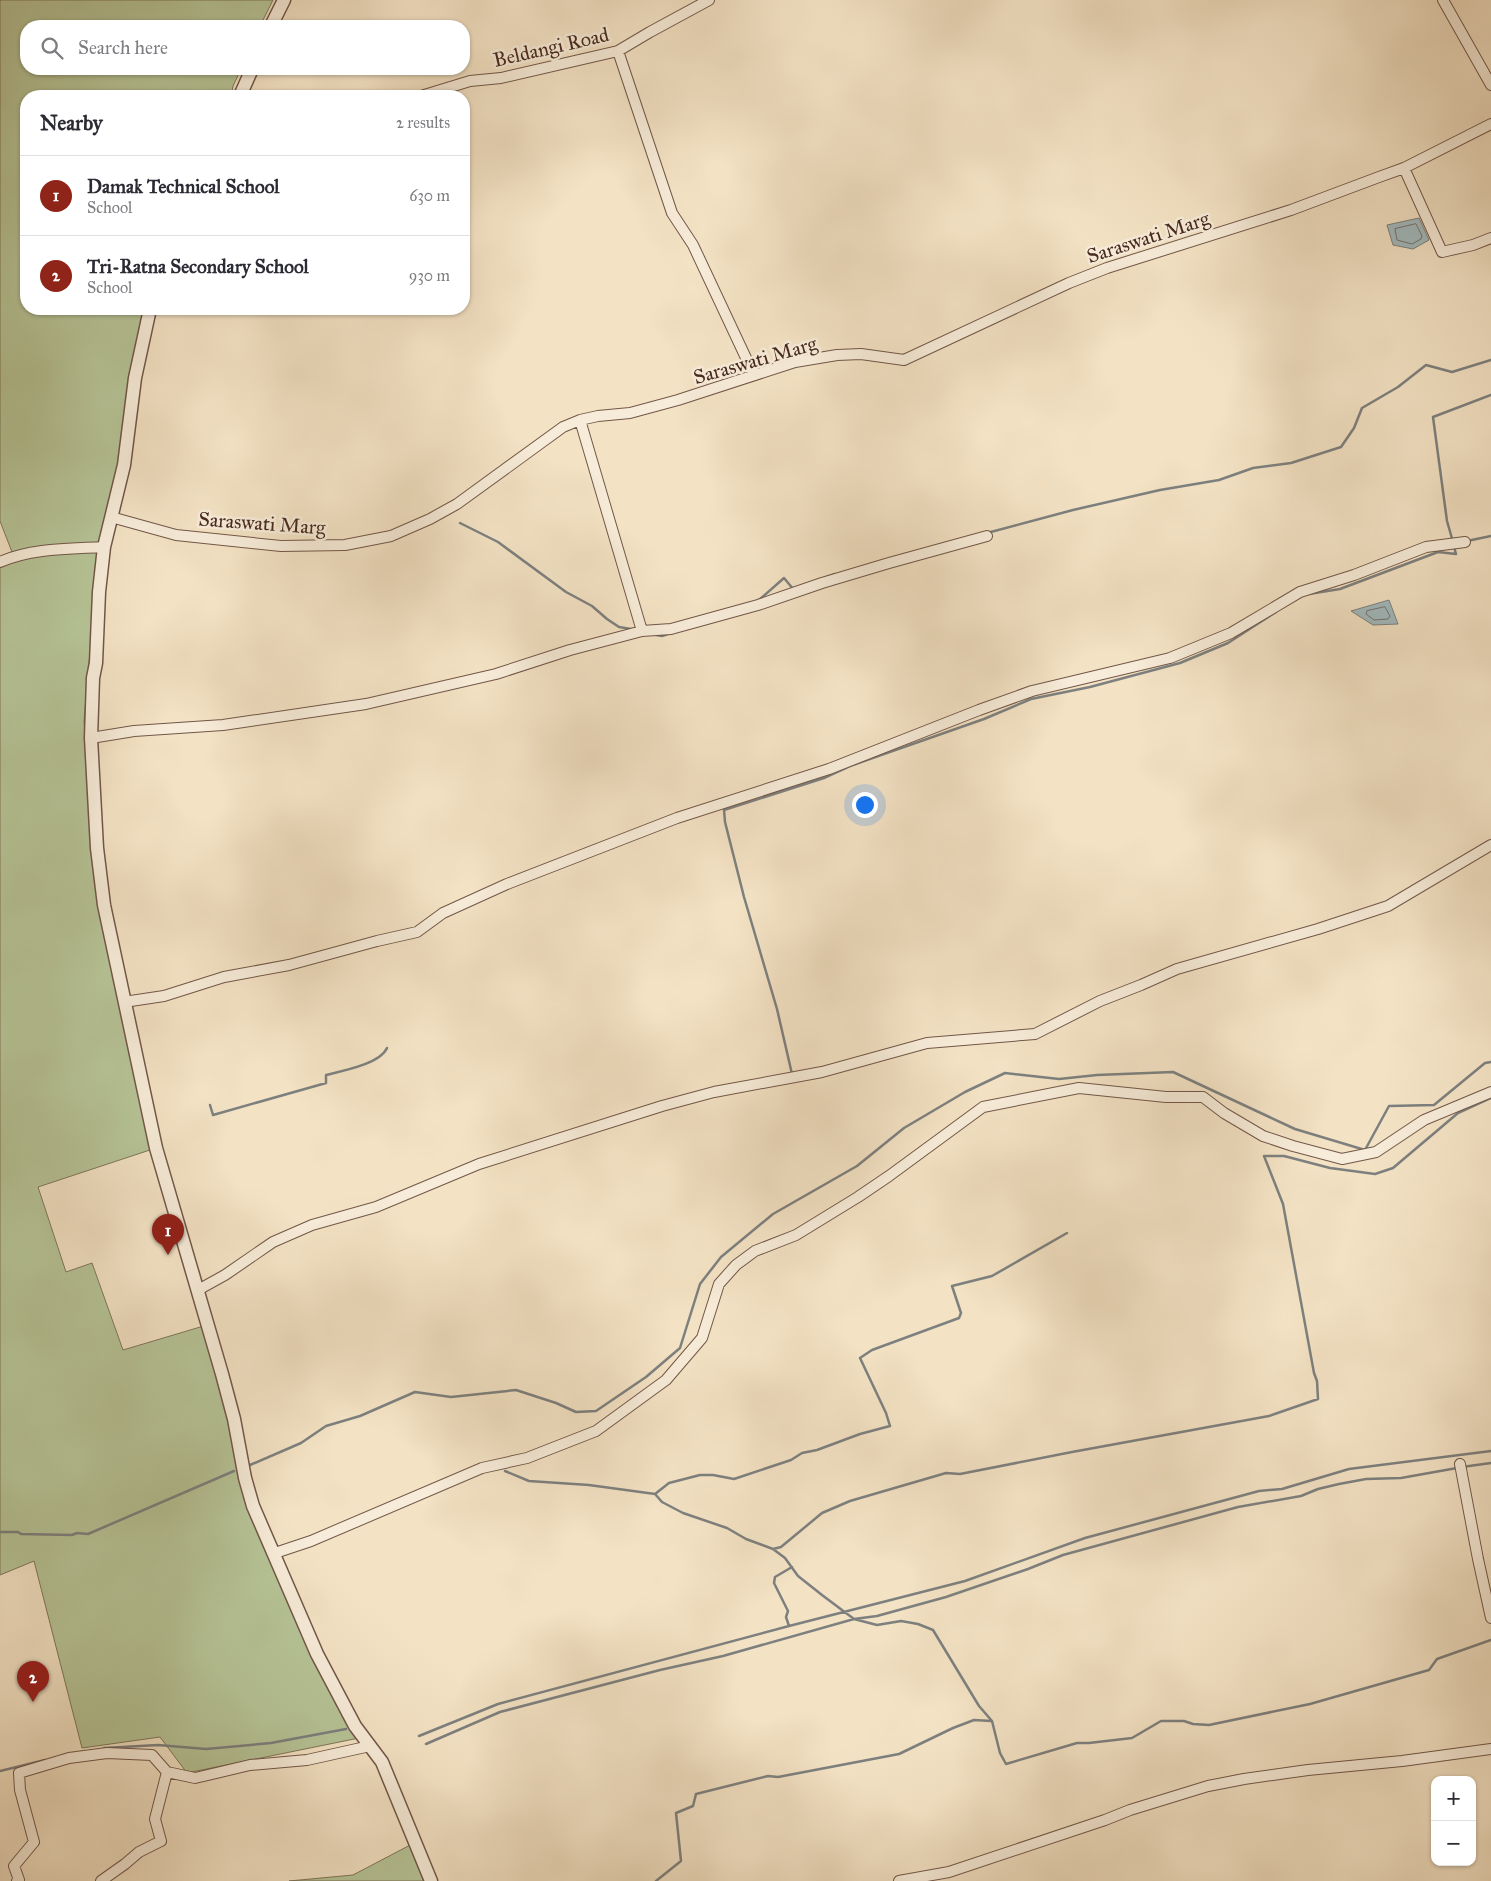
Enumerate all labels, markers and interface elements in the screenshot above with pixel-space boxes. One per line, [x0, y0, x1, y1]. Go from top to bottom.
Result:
search box [20, 20, 470, 75]
street label: Beldangi Road [491, 22, 611, 73]
icon: search [38, 34, 66, 62]
text: Search here [78, 36, 168, 59]
text: Nearby [40, 110, 103, 136]
text: 2 results [396, 113, 450, 132]
text: Damak Technical School [87, 175, 280, 198]
text: 1 [53, 186, 59, 205]
text: 630 m [409, 186, 450, 205]
text: School [87, 198, 132, 217]
street label: Saraswati Marg [1084, 206, 1213, 269]
text: Tri-Ratna Secondary School [87, 255, 309, 278]
text: 2 [52, 266, 60, 285]
text: 930 m [409, 266, 450, 285]
text: School [87, 278, 132, 297]
street label: Saraswati Marg [690, 331, 820, 390]
street label: Saraswati Marg [198, 507, 327, 540]
your location [852, 792, 878, 818]
pin: 1 [152, 1214, 184, 1255]
pin: 2 [17, 1661, 49, 1702]
map controls [1431, 1776, 1476, 1866]
button: + [1431, 1776, 1476, 1821]
button: − [1431, 1821, 1476, 1866]

